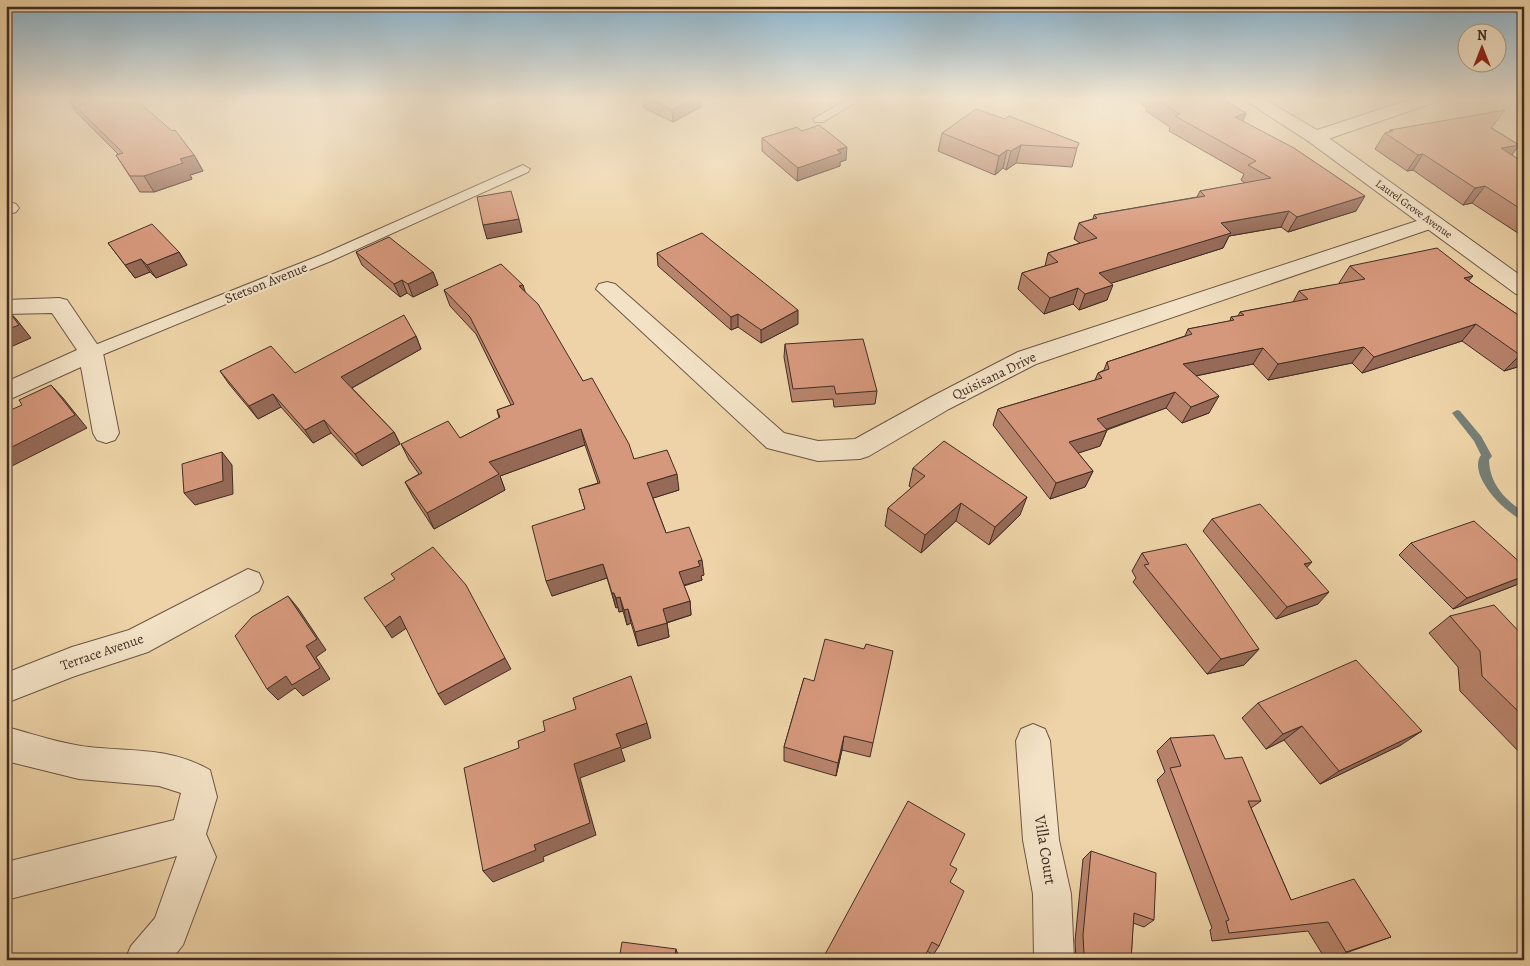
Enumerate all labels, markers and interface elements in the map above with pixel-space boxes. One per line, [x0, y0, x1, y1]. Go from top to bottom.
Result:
north arrow [1458, 22, 1508, 72]
text: N [1477, 26, 1487, 45]
street label: Laurel Grove Avenue [1373, 176, 1456, 242]
street label: Stetson Avenue [222, 258, 310, 308]
street label: Quisisana Drive [949, 347, 1039, 405]
street label: Terrace Avenue [58, 629, 146, 675]
street label: Villa Court [1029, 813, 1061, 886]

